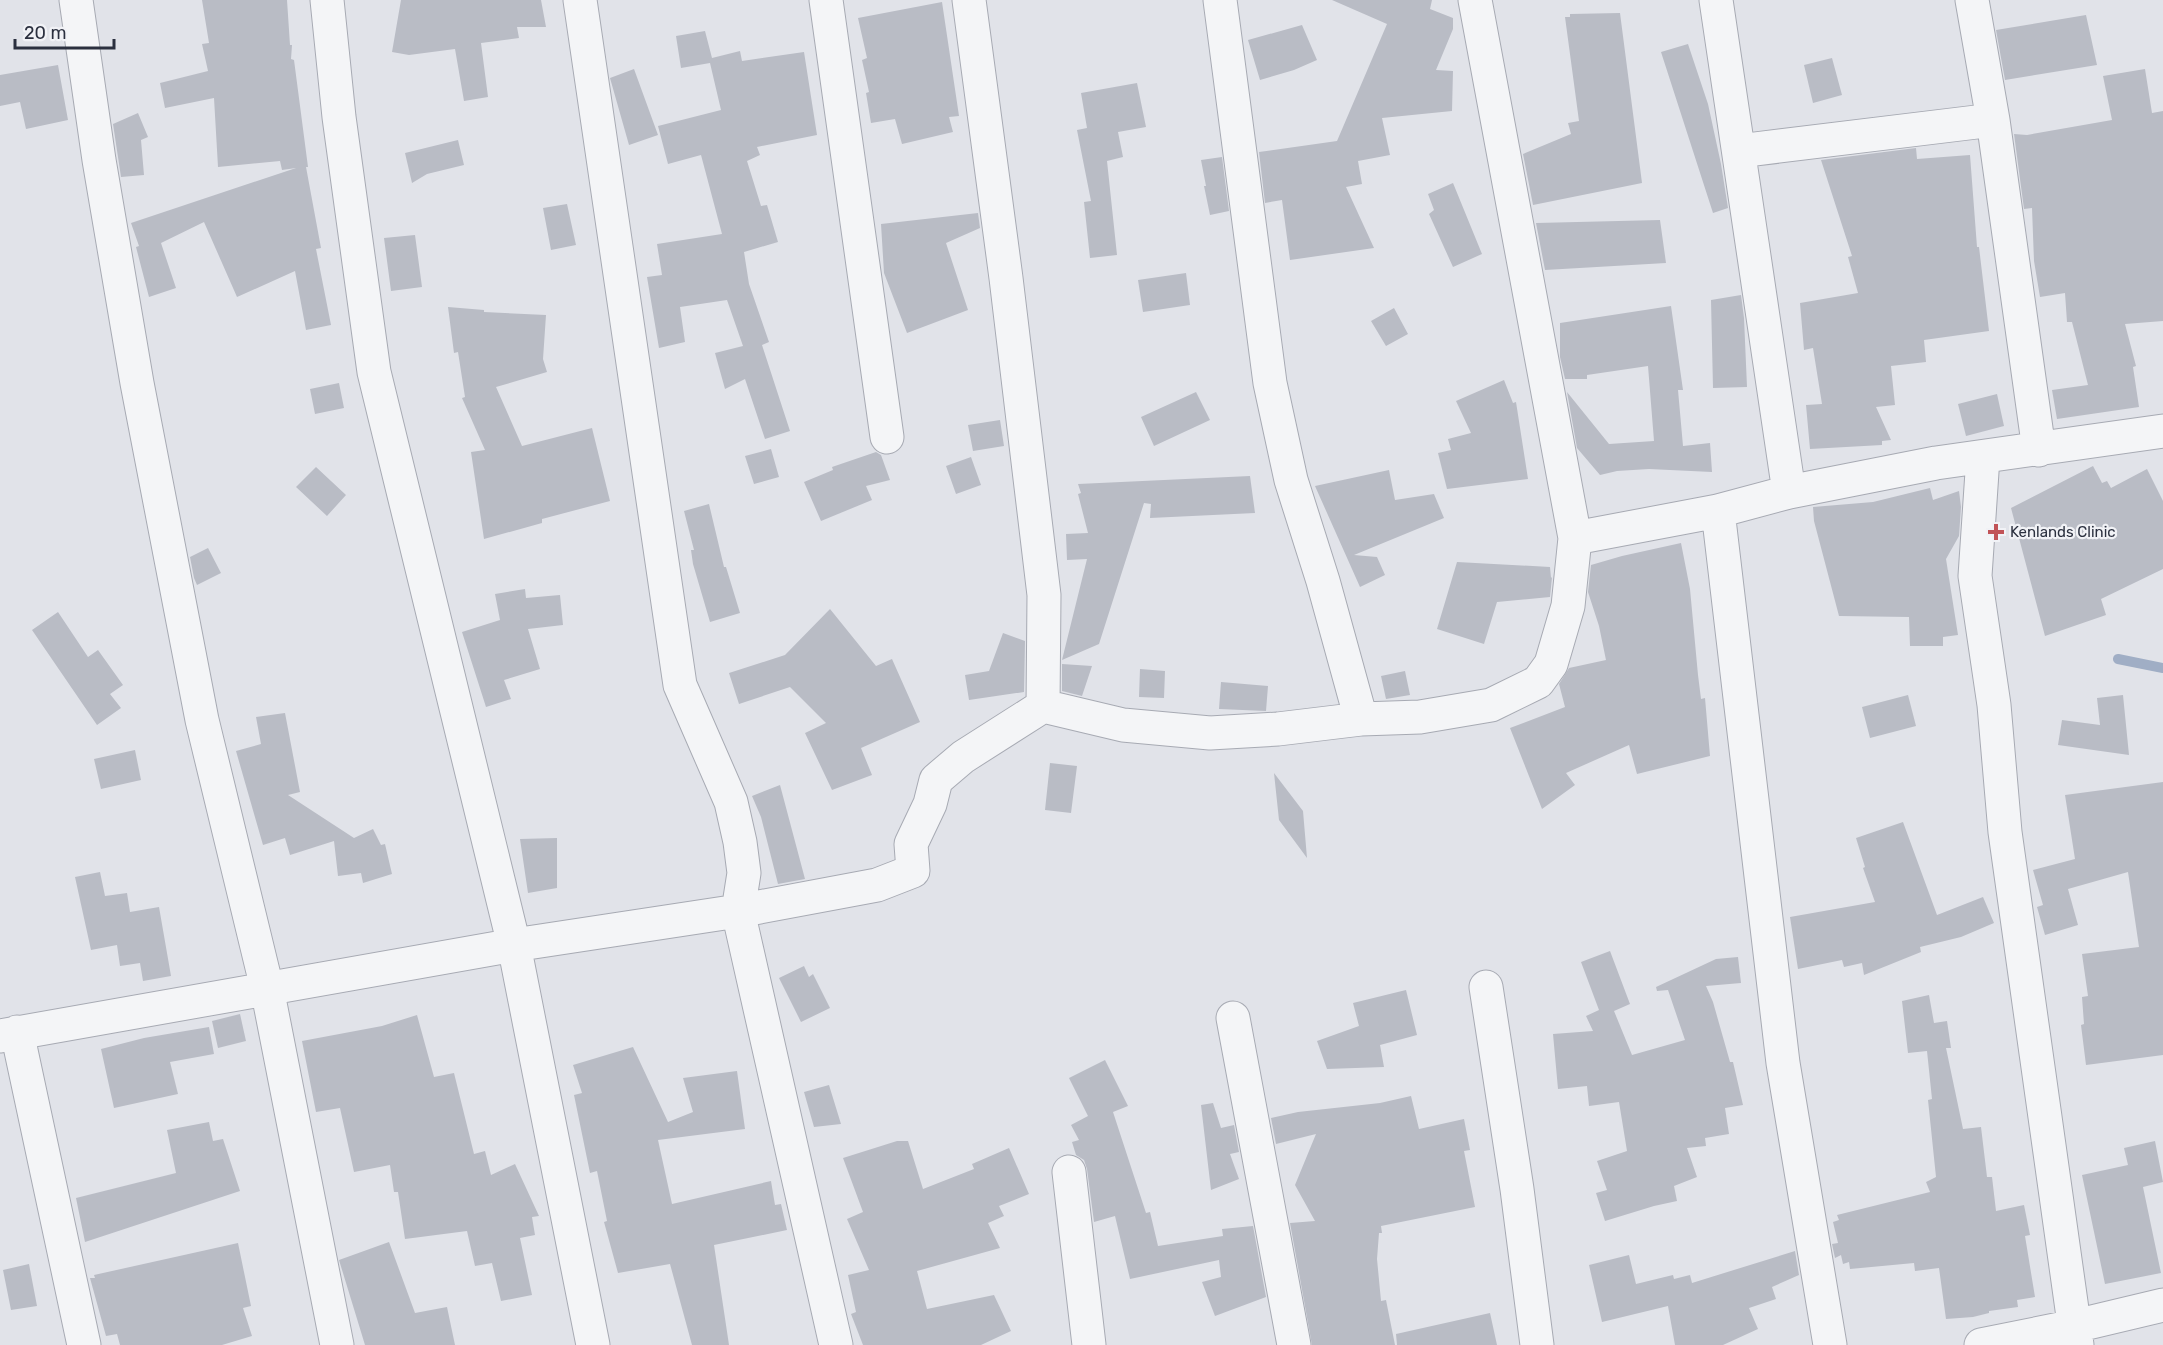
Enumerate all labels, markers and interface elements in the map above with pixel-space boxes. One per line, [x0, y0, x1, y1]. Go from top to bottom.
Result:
scale bar [15, 12, 114, 50]
text: 20 m [24, 22, 66, 44]
marker: Kenlands Clinic [1987, 523, 2005, 541]
place label: Kenlands Clinic [2010, 523, 2116, 541]

